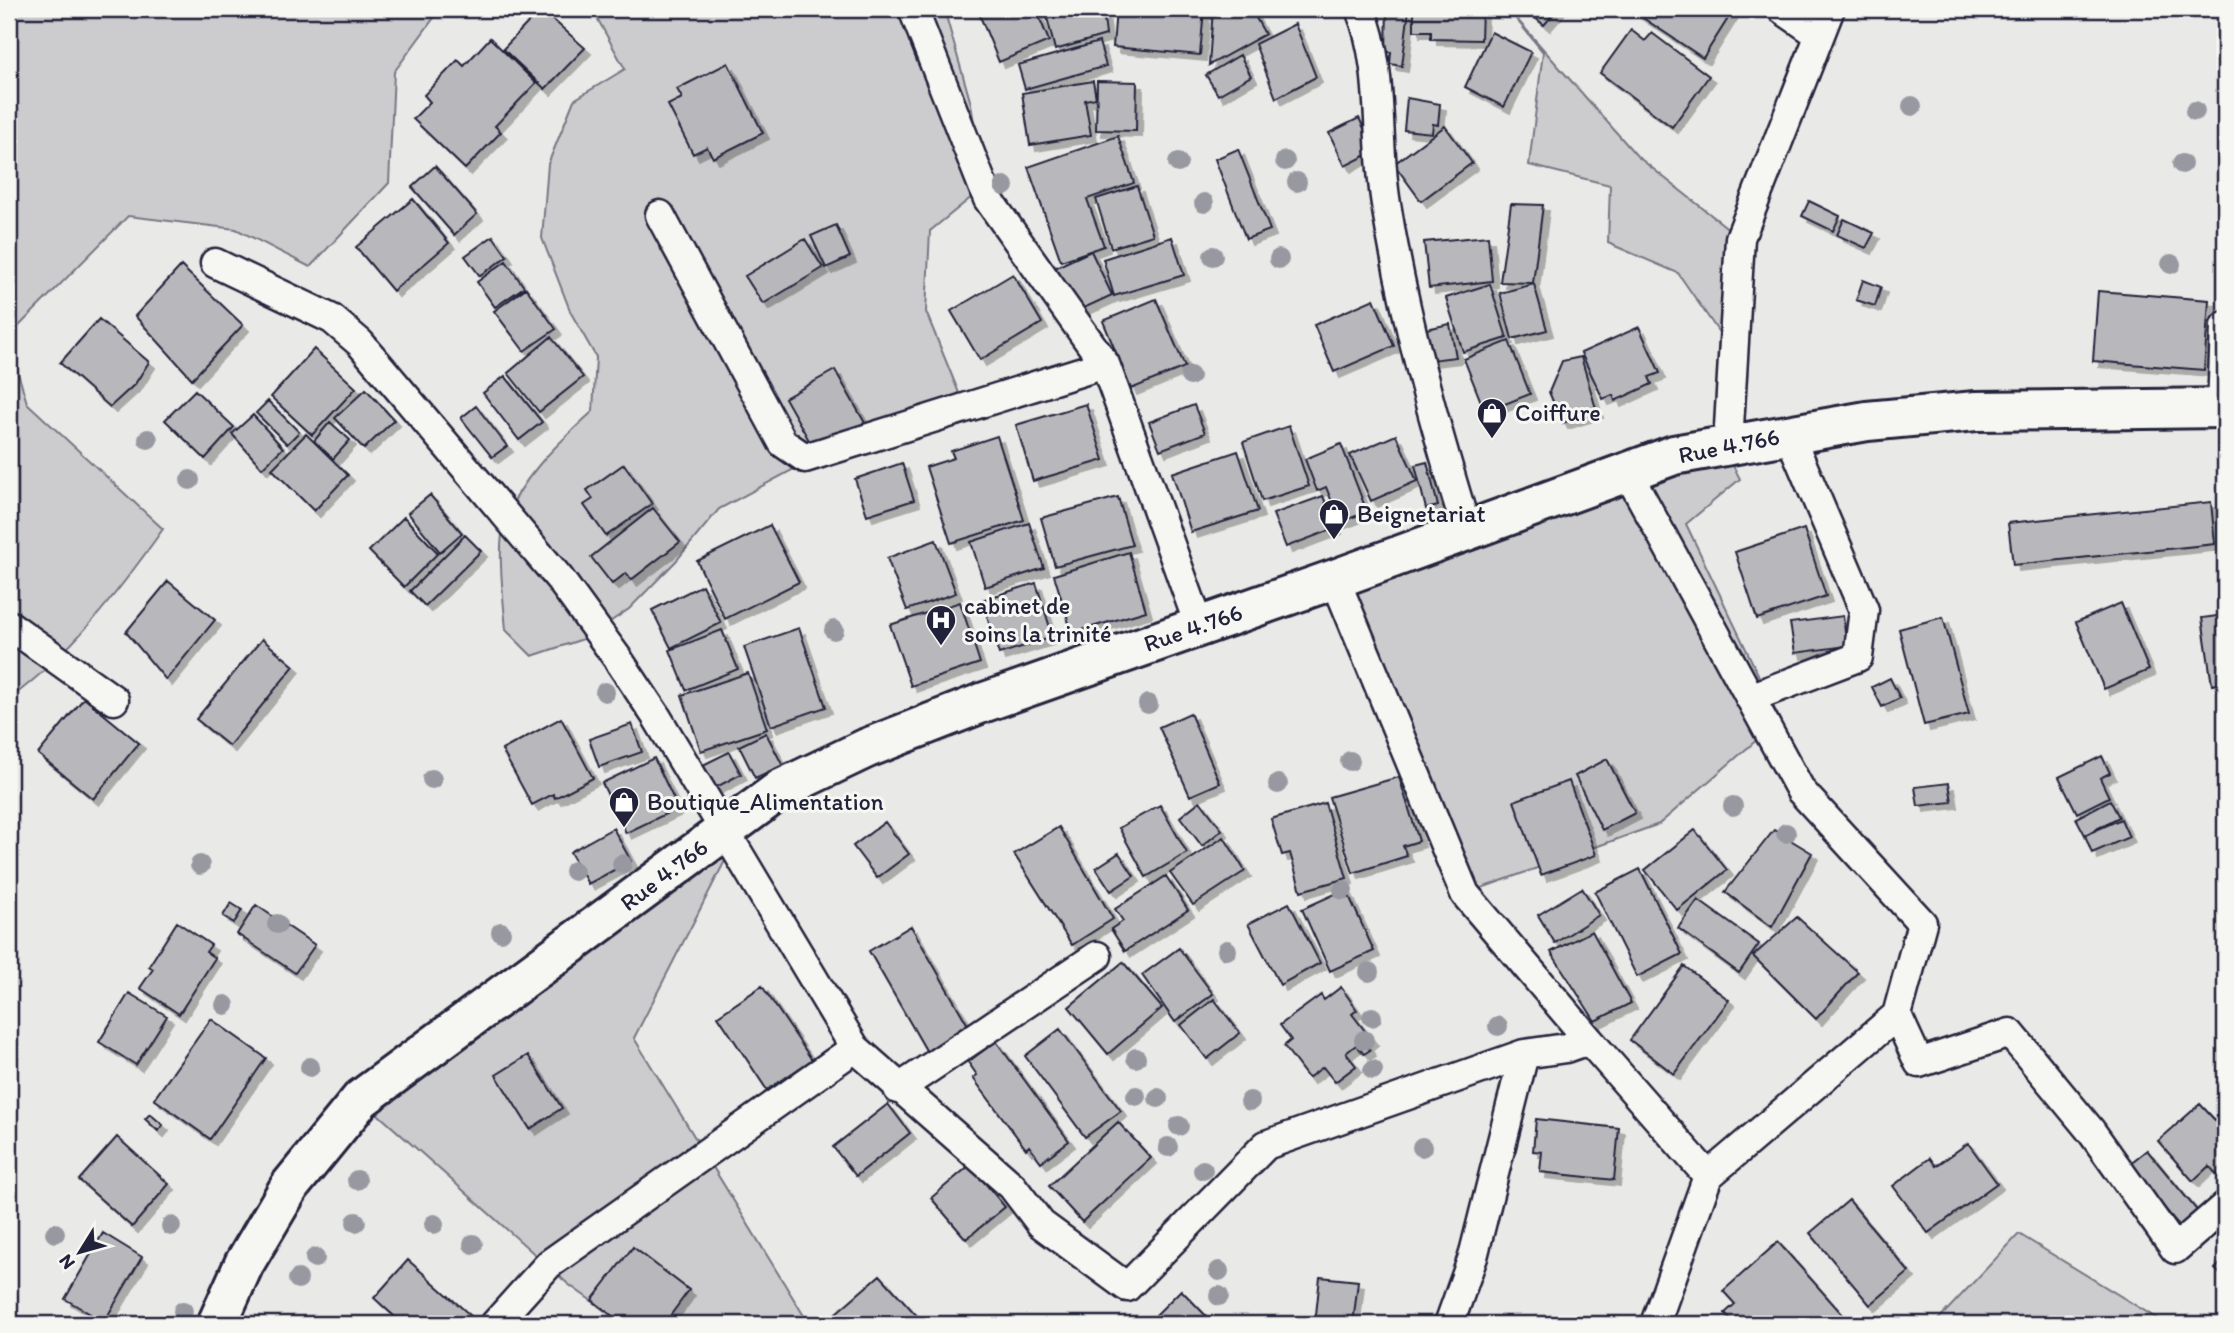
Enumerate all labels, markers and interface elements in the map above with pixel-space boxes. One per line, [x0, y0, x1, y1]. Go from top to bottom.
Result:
shop icon: Coiffure [1475, 396, 1509, 440]
place label: Coiffure [1515, 398, 1601, 427]
street label: Rue 4.766 [1676, 422, 1782, 469]
shop icon: Beignetariat [1317, 497, 1351, 541]
place label: Beignetariat [1357, 499, 1485, 528]
place label: cabinet de soins la trinité [964, 591, 1112, 648]
street label: Rue 4.766 [1140, 597, 1246, 658]
hospital icon: cabinet de soins la trinité [924, 603, 958, 647]
shop icon: Boutique_Alimentation [607, 785, 641, 829]
place label: Boutique_Alimentation [647, 787, 884, 816]
street label: Rue 4.766 [614, 832, 713, 917]
north arrow [46, 1218, 116, 1288]
text: N [54, 1250, 80, 1274]

